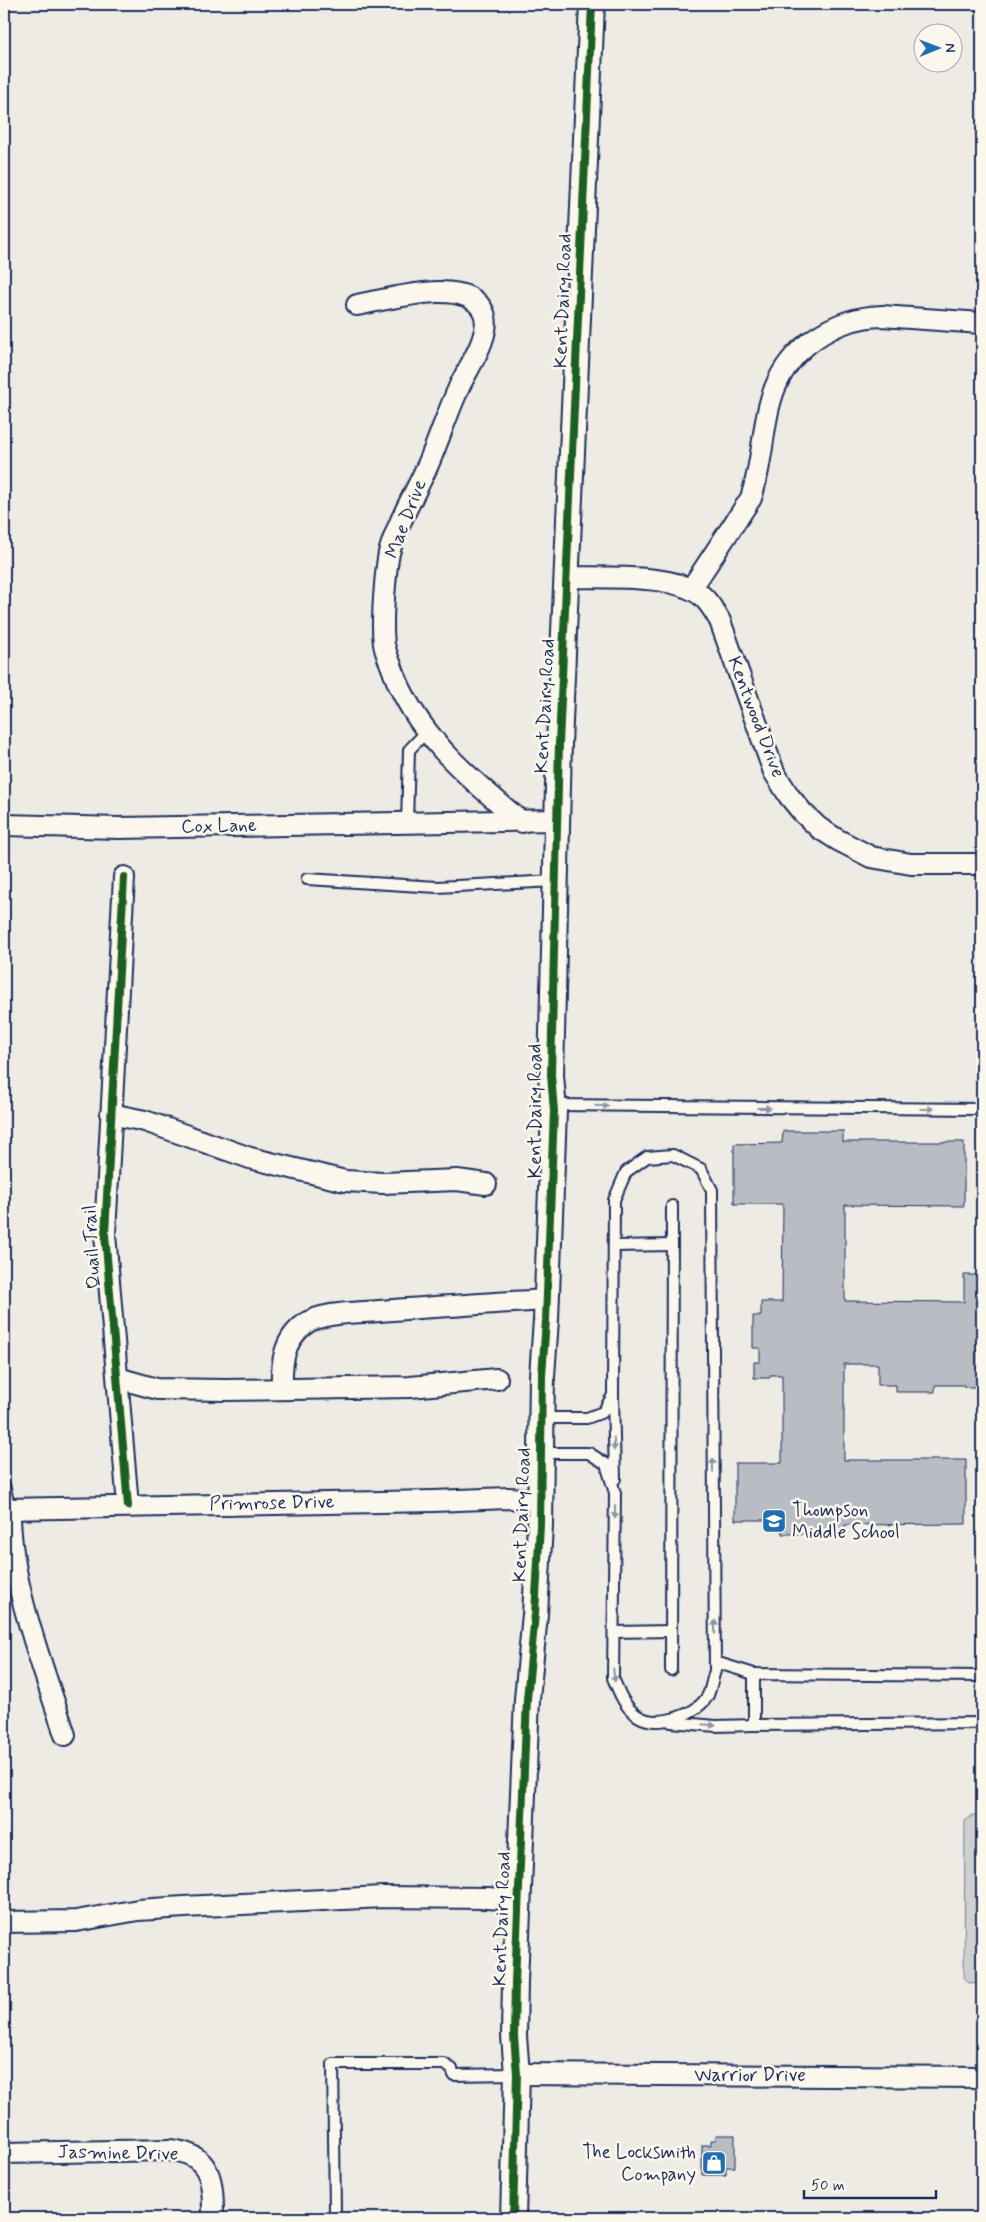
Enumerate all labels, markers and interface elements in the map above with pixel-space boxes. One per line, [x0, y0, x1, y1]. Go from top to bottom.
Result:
north arrow [914, 22, 964, 72]
text: N [941, 43, 959, 53]
street label: Kent Dairy Road [548, 233, 578, 369]
street label: Mae Drive [379, 476, 433, 562]
street label: Kent Dairy Road [529, 638, 561, 774]
street label: Kentwood Drive [721, 653, 791, 781]
street label: Cox Lane [181, 813, 257, 839]
street label: Kent Dairy Road [523, 1044, 548, 1178]
one-way arrow [594, 1102, 610, 1110]
one-way arrow [757, 1104, 773, 1112]
one-way arrow [919, 1105, 935, 1113]
street label: Quail Trail [77, 1204, 107, 1290]
one-way arrow [610, 1436, 618, 1452]
street label: Kent Dairy Road [507, 1447, 537, 1583]
one-way arrow [709, 1457, 717, 1473]
street label: Primrose Drive [209, 1489, 335, 1517]
place label: Thompson Middle School [792, 1498, 900, 1545]
one-way arrow [611, 1505, 619, 1521]
school or university icon: Thompson Middle School [761, 1508, 787, 1534]
one-way arrow [711, 1619, 719, 1635]
one-way arrow [610, 1667, 618, 1683]
one-way arrow [701, 1722, 717, 1730]
street label: Kent Dairy Road [487, 1851, 517, 1987]
street label: Warrior Drive [694, 2063, 806, 2088]
street label: Jasmine Drive [57, 2139, 179, 2167]
place label: The Locksmith Company [582, 2140, 696, 2187]
shop icon: The Locksmith Company [701, 2150, 727, 2176]
scale bar [804, 2167, 936, 2199]
text: 50 m [811, 2176, 845, 2196]

